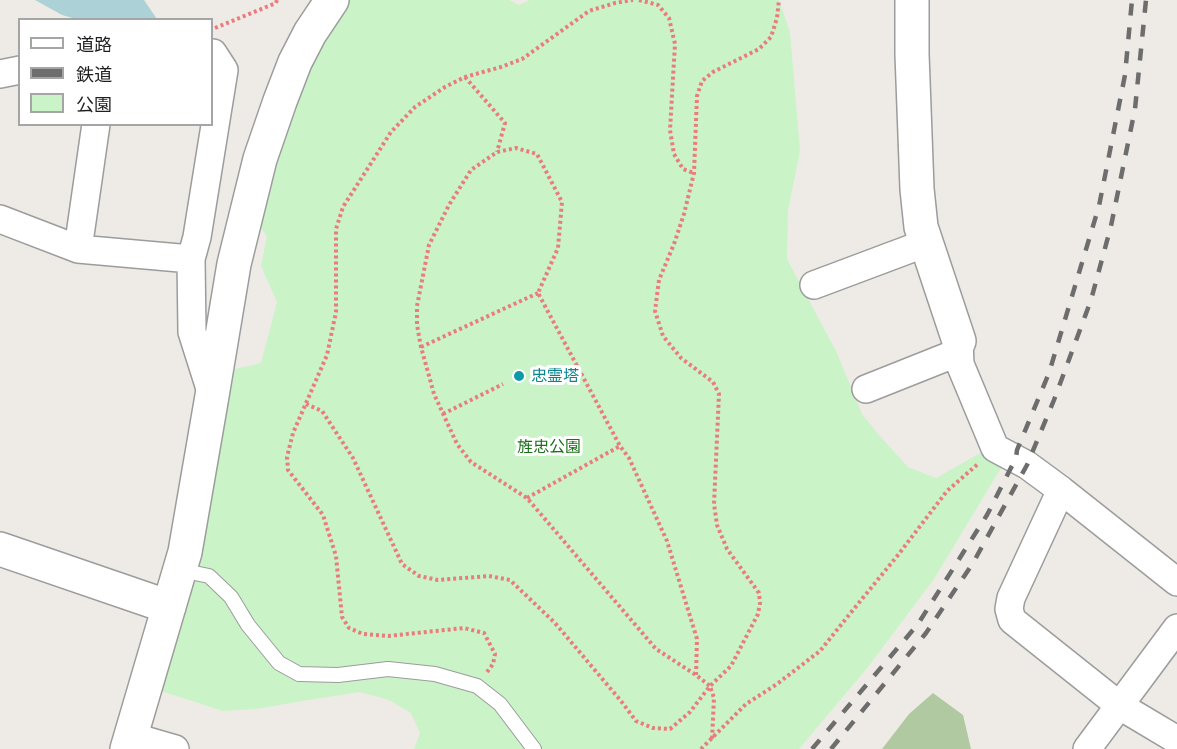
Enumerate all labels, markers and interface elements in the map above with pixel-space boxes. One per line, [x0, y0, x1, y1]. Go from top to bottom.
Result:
legend [18, 18, 213, 126]
text: 道路 [76, 34, 112, 56]
text: 鉄道 [76, 64, 112, 86]
text: 公園 [76, 94, 112, 116]
place label: 忠霊塔 [531, 366, 579, 386]
marker: 忠霊塔 [512, 369, 526, 383]
park label: 旌忠公園 [517, 437, 581, 457]

